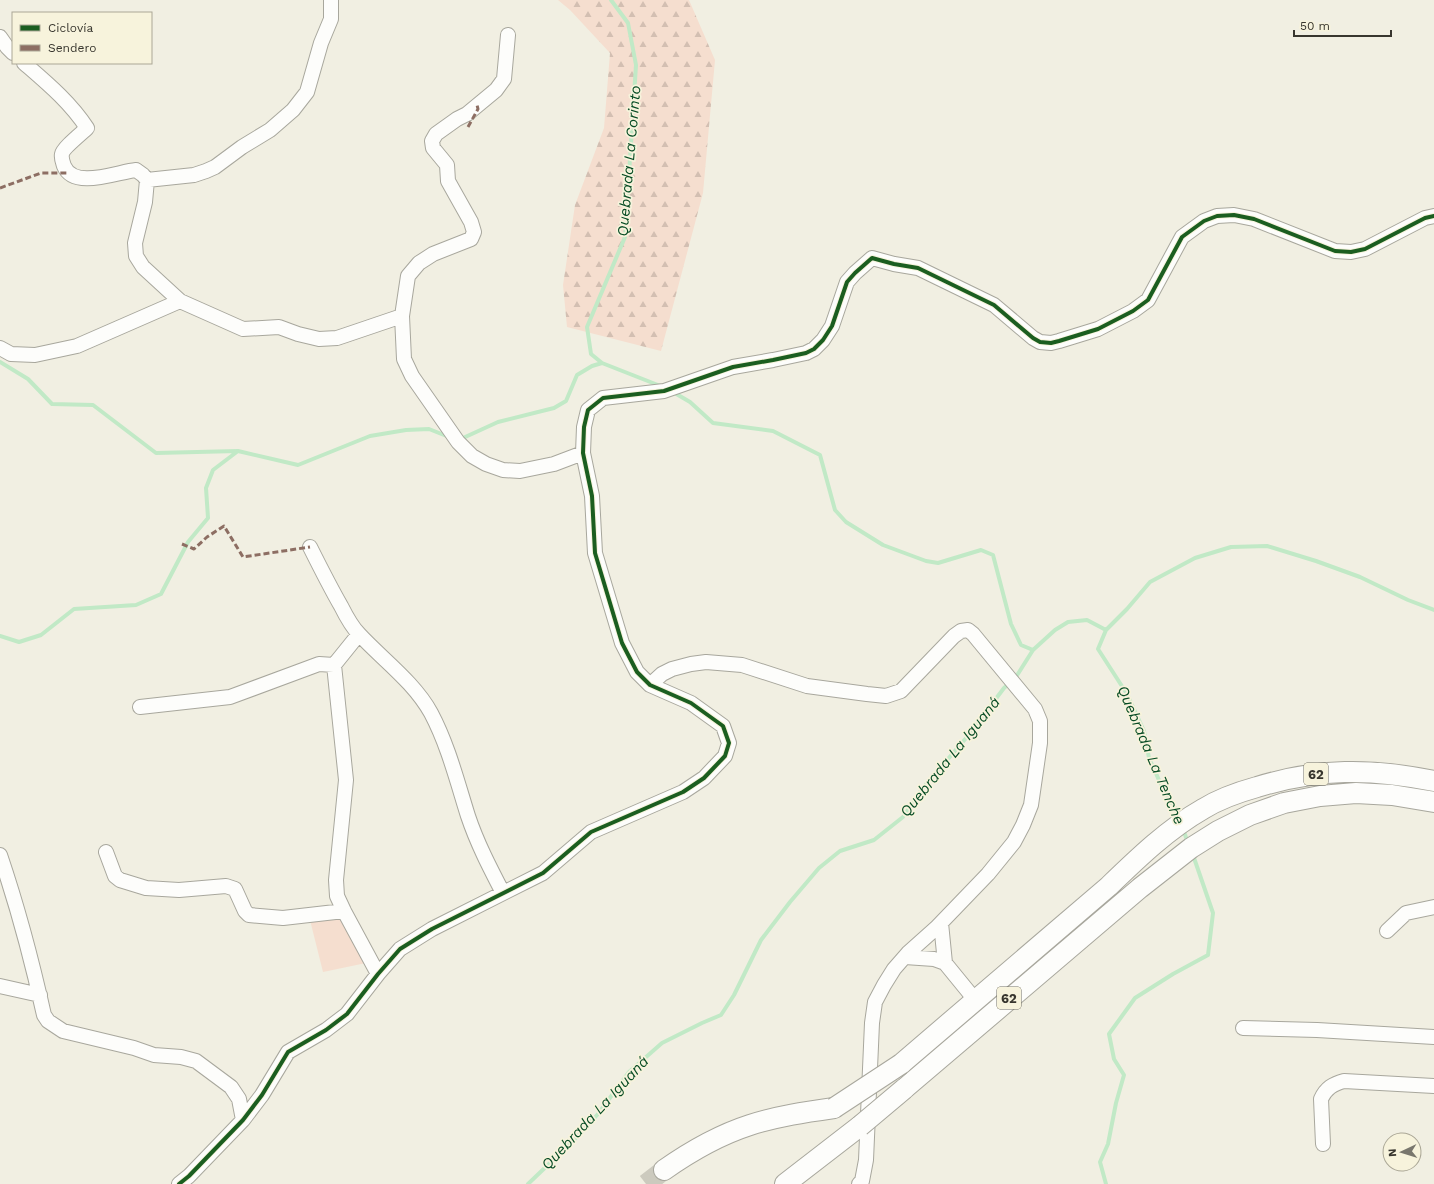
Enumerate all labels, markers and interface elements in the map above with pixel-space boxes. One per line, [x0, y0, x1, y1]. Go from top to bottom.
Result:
legend [12, 12, 152, 64]
scale bar [1294, 12, 1391, 38]
text: 50 m [1300, 19, 1330, 33]
text: Ciclovía [48, 21, 93, 35]
text: Sendero [48, 41, 96, 55]
water label: Quebrada La Corinto [613, 85, 645, 237]
water label: Quebrada La Tenche [1114, 683, 1188, 827]
water label: Quebrada La Iguaná [896, 693, 1004, 821]
road number: 62 [1304, 763, 1328, 785]
road number: 62 [997, 987, 1021, 1009]
water label: Quebrada La Iguaná [538, 1052, 652, 1174]
north arrow [1382, 1132, 1422, 1172]
text: N [1386, 1148, 1399, 1157]

